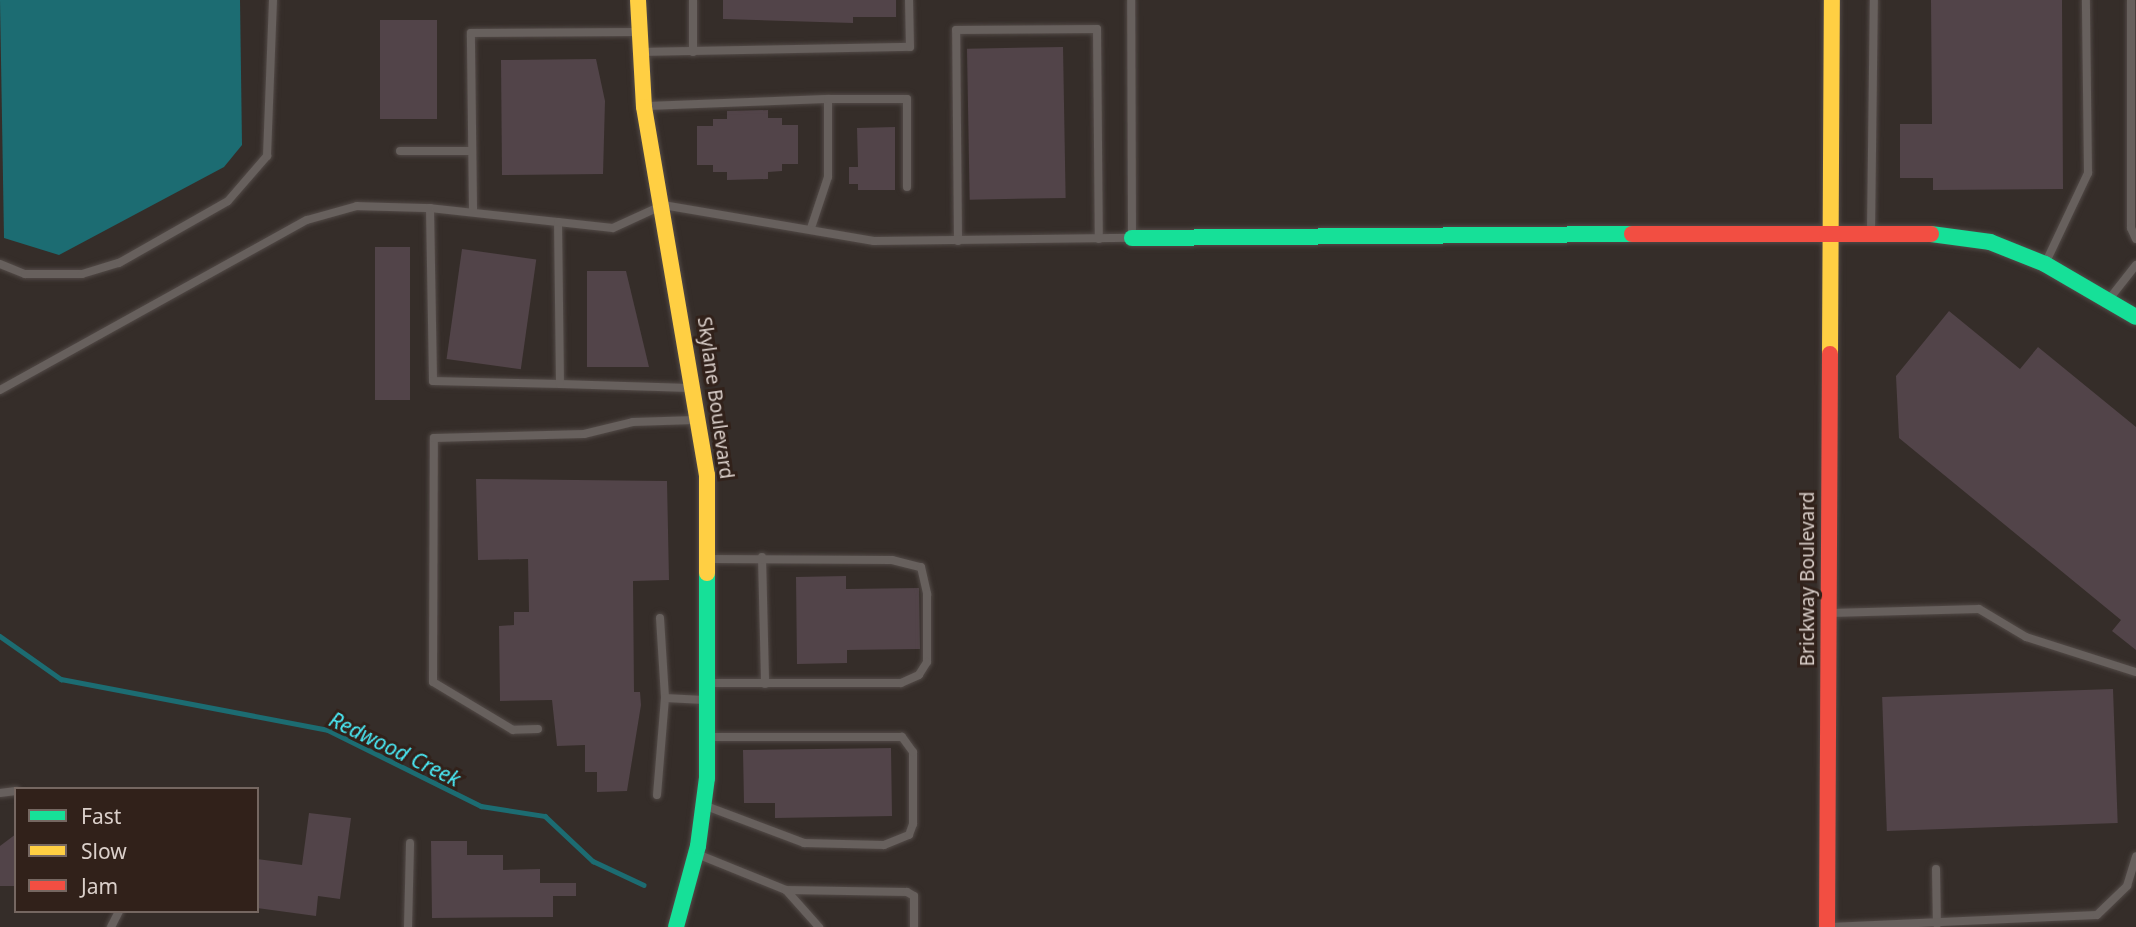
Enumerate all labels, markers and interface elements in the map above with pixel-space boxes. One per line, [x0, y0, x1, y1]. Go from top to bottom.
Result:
street label: Skylane Boulevard [692, 315, 738, 481]
street label: Brickway Boulevard [1797, 492, 1819, 666]
water label: Redwood Creek [325, 706, 465, 792]
legend [14, 787, 259, 913]
text: Fast [81, 802, 121, 830]
text: Slow [81, 837, 127, 865]
text: Jam [81, 872, 118, 900]

